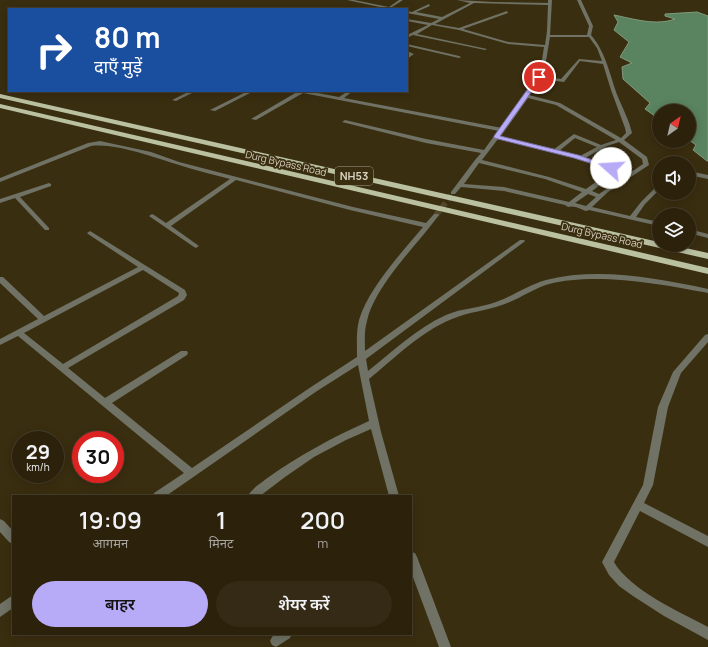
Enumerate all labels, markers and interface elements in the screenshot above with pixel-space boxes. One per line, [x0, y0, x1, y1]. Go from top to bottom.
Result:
text: 80 m [94, 18, 160, 56]
icon: right [28, 24, 80, 76]
text: दाएँ मुड़ें [94, 54, 142, 78]
pin [522, 60, 556, 94]
icon: arrive [528, 66, 550, 88]
north arrow [652, 104, 696, 148]
map controls [652, 104, 696, 252]
street label: Durg Bypass Road [244, 147, 328, 179]
position arrow [590, 147, 632, 189]
button: sound [652, 156, 696, 200]
road number: NH53 [335, 167, 373, 185]
button: layers [652, 208, 696, 252]
street label: Durg Bypass Road [560, 219, 644, 251]
speed limit sign: 30 [72, 431, 124, 483]
text: 29 [26, 438, 50, 465]
text: km/h [26, 460, 50, 474]
text: 19:09 [79, 503, 142, 536]
text: 1 [216, 503, 226, 536]
text: 200 [300, 503, 345, 536]
text: आगमन [93, 534, 128, 552]
text: मिनट [209, 534, 234, 552]
text: m [317, 534, 328, 552]
button: बाहर [32, 581, 208, 627]
button: शेयर करें [216, 581, 392, 627]

